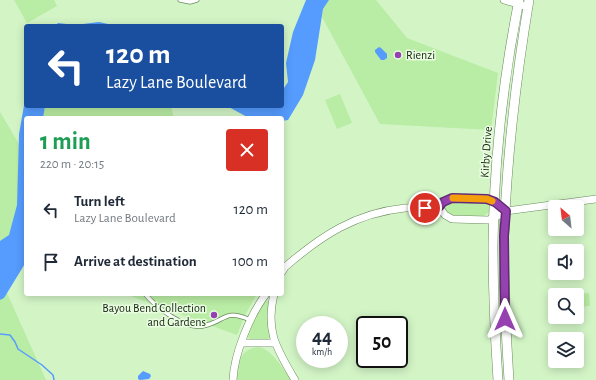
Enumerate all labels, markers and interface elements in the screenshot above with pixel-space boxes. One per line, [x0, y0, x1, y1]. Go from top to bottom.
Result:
icon: left [40, 40, 92, 92]
text: 120 m [106, 41, 171, 69]
place label: Rienzi [406, 49, 435, 61]
marker: Rienzi [393, 50, 403, 60]
text: Lazy Lane Boulevard [106, 74, 247, 92]
street label: Kirby Drive [478, 126, 495, 178]
button: close [226, 129, 268, 171]
text: 1 min [40, 130, 91, 154]
text: 220 m · 20:15 [40, 158, 104, 171]
pin [408, 191, 442, 225]
text: Turn left [74, 194, 125, 209]
icon: arrive [414, 197, 436, 219]
icon: left [40, 199, 62, 221]
north arrow [548, 200, 584, 236]
map controls [548, 200, 584, 368]
text: 120 m [234, 202, 268, 217]
text: Lazy Lane Boulevard [74, 212, 176, 225]
button: sound [548, 244, 584, 280]
icon: arrive [40, 251, 62, 273]
text: Arrive at destination [74, 254, 197, 269]
text: 100 m [233, 254, 268, 269]
button: search [548, 288, 584, 324]
position arrow [484, 298, 526, 340]
place label: Bayou Bend Collection and Gardens [102, 302, 206, 328]
marker: Bayou Bend Collection and Gardens [209, 310, 219, 320]
speed limit sign: 50 [356, 316, 408, 368]
text: 44 [312, 327, 332, 347]
button: layers [548, 332, 584, 368]
text: km/h [312, 347, 332, 357]

